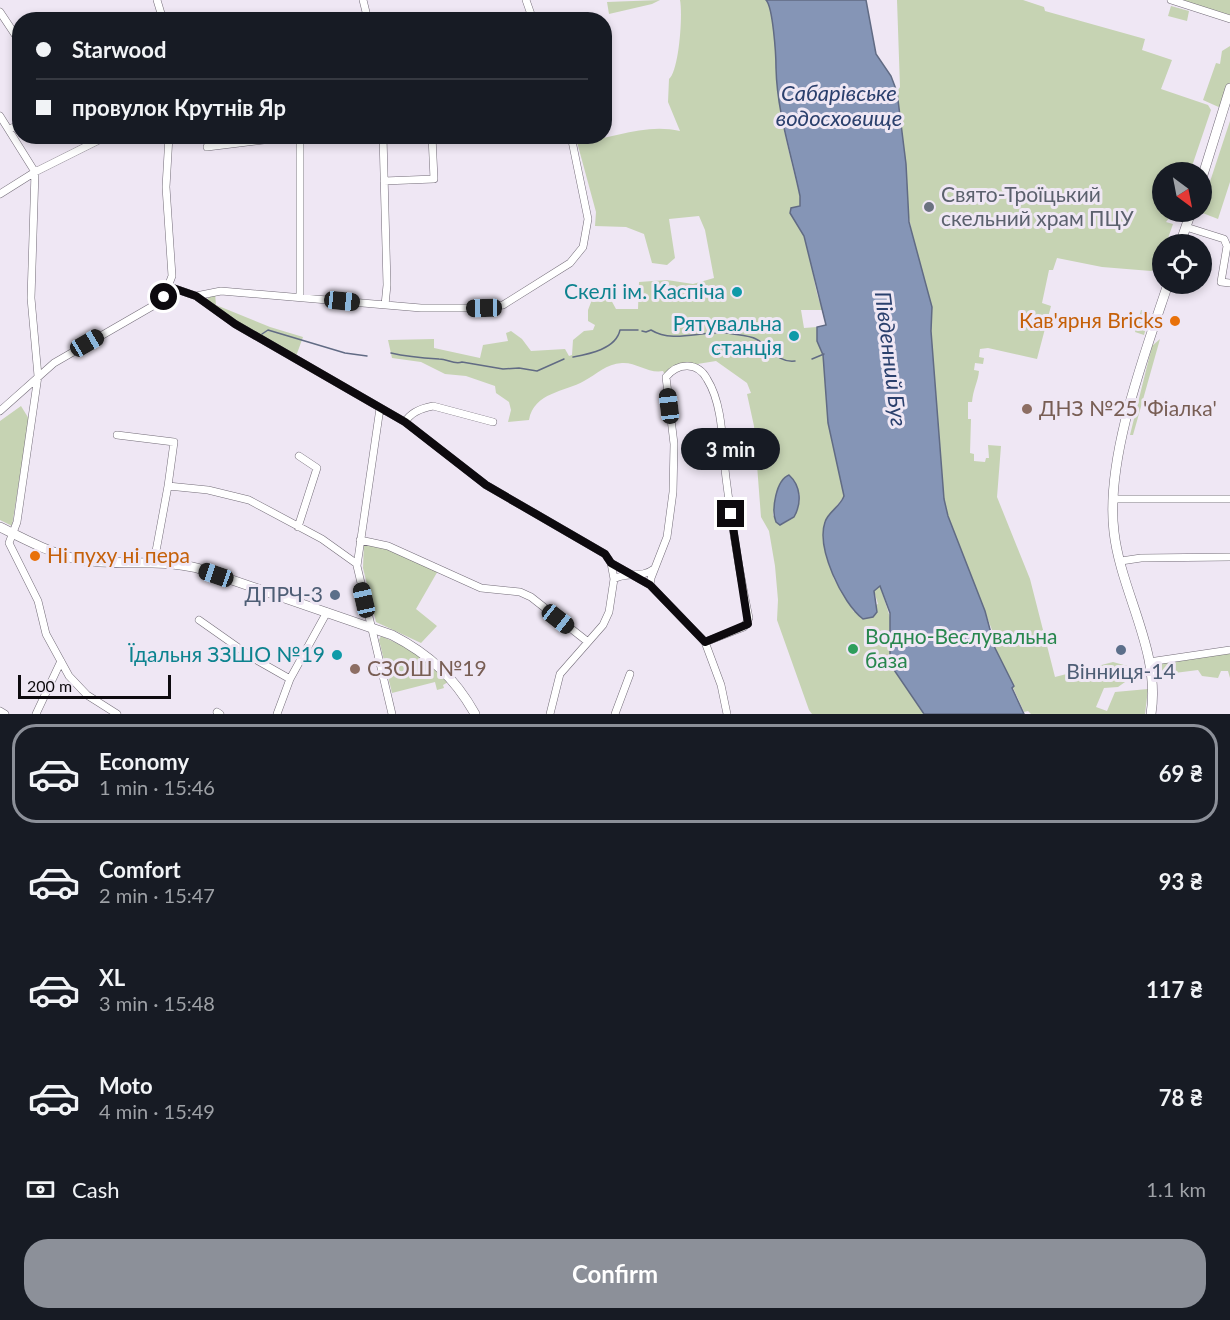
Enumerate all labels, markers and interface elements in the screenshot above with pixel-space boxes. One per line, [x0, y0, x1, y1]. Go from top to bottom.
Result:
text: Starwood [72, 36, 166, 63]
water label: Сабарівське водосховище [776, 79, 902, 131]
text: провулок Крутнів Яр [72, 94, 286, 121]
north arrow [1152, 162, 1212, 222]
map controls [1152, 162, 1212, 294]
place label: Свято-Троїцький скельний храм ПЦУ [941, 181, 1135, 230]
marker: Свято-Троїцький скельний храм ПЦУ [922, 200, 936, 214]
button: locate [1152, 234, 1212, 294]
place label: Скелі ім. Каспіча [564, 278, 725, 303]
route start [150, 283, 177, 310]
marker: Скелі ім. Каспіча [730, 285, 744, 299]
car [323, 290, 361, 312]
water label: Південний Буг [870, 290, 913, 428]
car [466, 299, 502, 317]
place label: Кав'ярня Bricks [1019, 307, 1163, 332]
place label: Рятувальна станція [673, 310, 782, 359]
marker: Кав'ярня Bricks [1168, 314, 1182, 328]
car [67, 326, 107, 360]
marker: Рятувальна станція [787, 329, 801, 343]
car [658, 387, 680, 425]
place label: ДНЗ №25 'Фіалка' [1039, 395, 1217, 420]
marker: ДНЗ №25 'Фіалка' [1020, 402, 1034, 416]
callout: 3 min [682, 427, 780, 469]
text: 3 min [706, 437, 755, 461]
route end [717, 500, 744, 527]
place label: Ні пуху ні пера [47, 542, 190, 567]
marker: Ні пуху ні пера [28, 549, 42, 563]
car [196, 561, 236, 589]
car [351, 580, 377, 620]
place label: ДПРЧ-3 [245, 581, 323, 606]
marker: ДПРЧ-3 [328, 588, 342, 602]
car [538, 601, 578, 637]
place label: Водно-Веслувальна база [865, 623, 1058, 672]
place label: Їдальня ЗЗШО №19 [127, 641, 325, 666]
marker: Водно-Веслувальна база [846, 642, 860, 656]
marker: Вінниця-14 [1114, 643, 1128, 657]
marker: Їдальня ЗЗШО №19 [330, 648, 344, 662]
place label: СЗОШ №19 [367, 655, 487, 680]
place label: Вінниця-14 [1066, 658, 1176, 683]
marker: СЗОШ №19 [348, 662, 362, 676]
scale bar [18, 672, 171, 700]
text: 200 m [27, 676, 72, 695]
icon: car [27, 747, 81, 801]
text: Economy [99, 748, 189, 775]
text: 69 ₴ [1159, 760, 1203, 787]
text: 1 min · 15:46 [99, 775, 215, 799]
icon: car [27, 855, 81, 909]
text: Comfort [99, 856, 181, 883]
text: 93 ₴ [1159, 868, 1203, 895]
text: 2 min · 15:47 [99, 883, 215, 907]
icon: car [27, 963, 81, 1017]
text: XL [99, 964, 125, 991]
text: 117 ₴ [1146, 976, 1203, 1003]
text: 3 min · 15:48 [99, 991, 215, 1015]
icon: car [27, 1071, 81, 1125]
text: Moto [99, 1072, 153, 1099]
text: 78 ₴ [1159, 1084, 1203, 1111]
text: 4 min · 15:49 [99, 1099, 215, 1123]
icon: cash [24, 1173, 57, 1206]
text: Cash [72, 1176, 119, 1203]
text: 1.1 km [1146, 1177, 1206, 1201]
button: Confirm [24, 1239, 1206, 1308]

